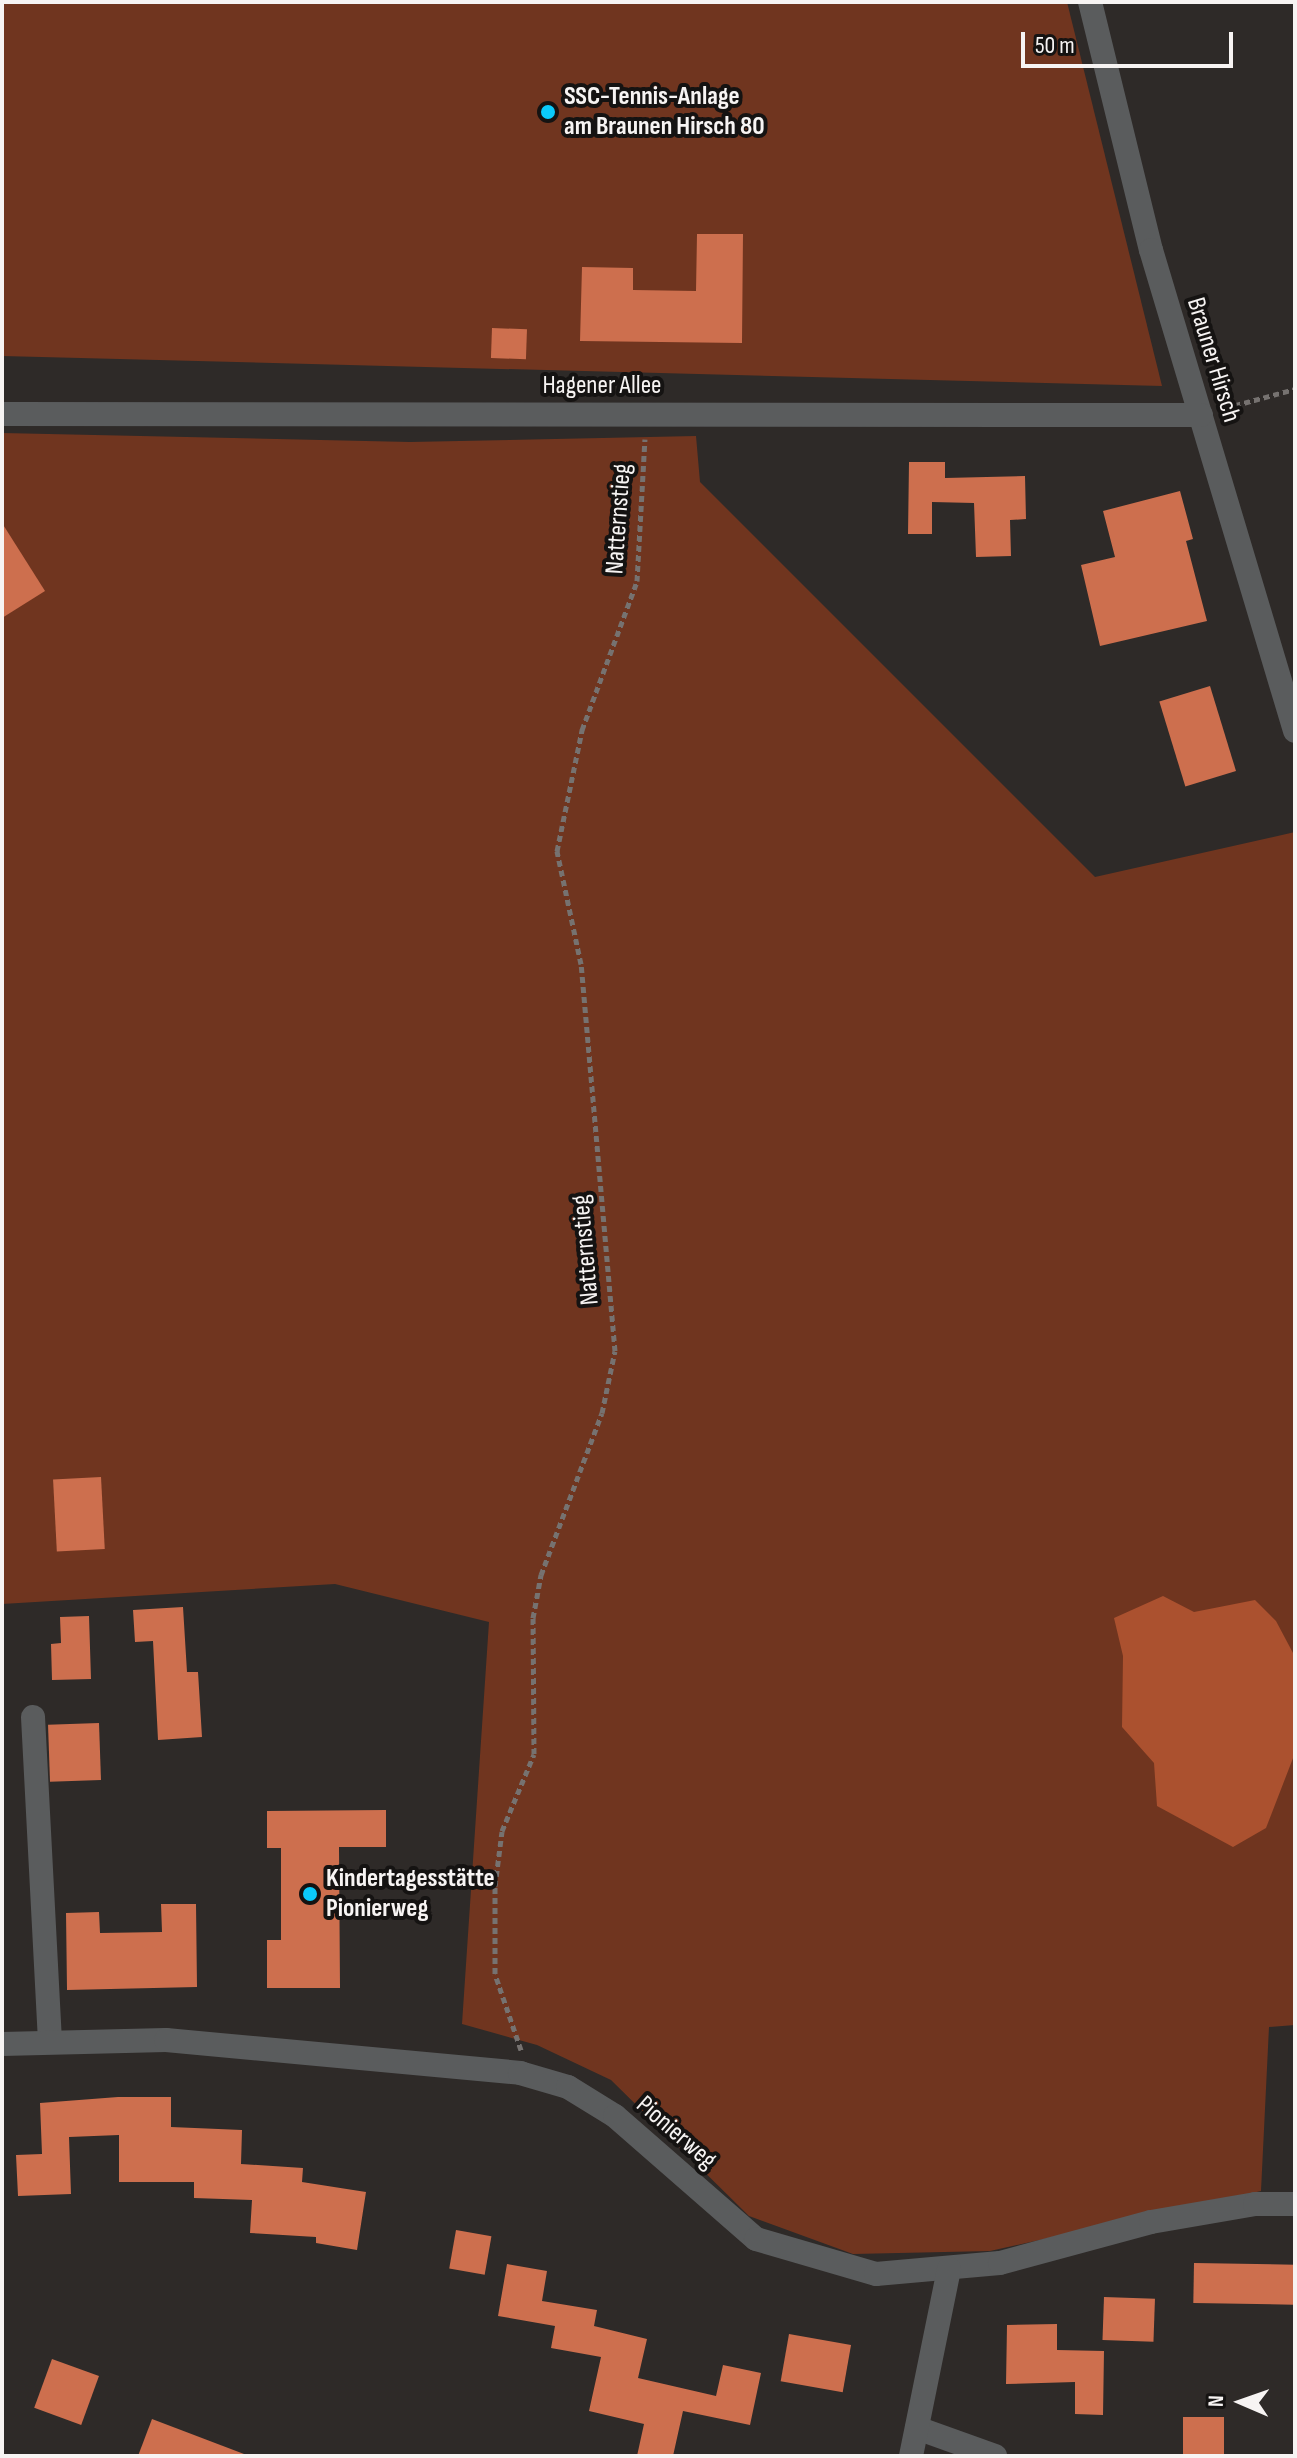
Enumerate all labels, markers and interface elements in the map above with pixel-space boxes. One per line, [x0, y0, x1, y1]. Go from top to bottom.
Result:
scale bar [1025, 16, 1237, 66]
text: 50 m [1035, 31, 1075, 60]
place label: SSC-Tennis-Anlage am Braunen Hirsch 80 [564, 81, 765, 142]
marker: SSC-Tennis-Anlage am Braunen Hirsch 80 [539, 103, 557, 121]
street label: Brauner Hirsch [1179, 294, 1247, 426]
street label: Hagener Allee [542, 370, 662, 402]
street label: Natternstieg [600, 463, 638, 575]
street label: Natternstieg [566, 1193, 606, 1307]
place label: Kindertagesstätte Pionierweg [326, 1863, 495, 1924]
marker: Kindertagesstätte Pionierweg [301, 1885, 319, 1903]
street label: Pionierweg [629, 2090, 723, 2176]
north arrow [1201, 2362, 1281, 2442]
text: N [1203, 2395, 1230, 2407]

